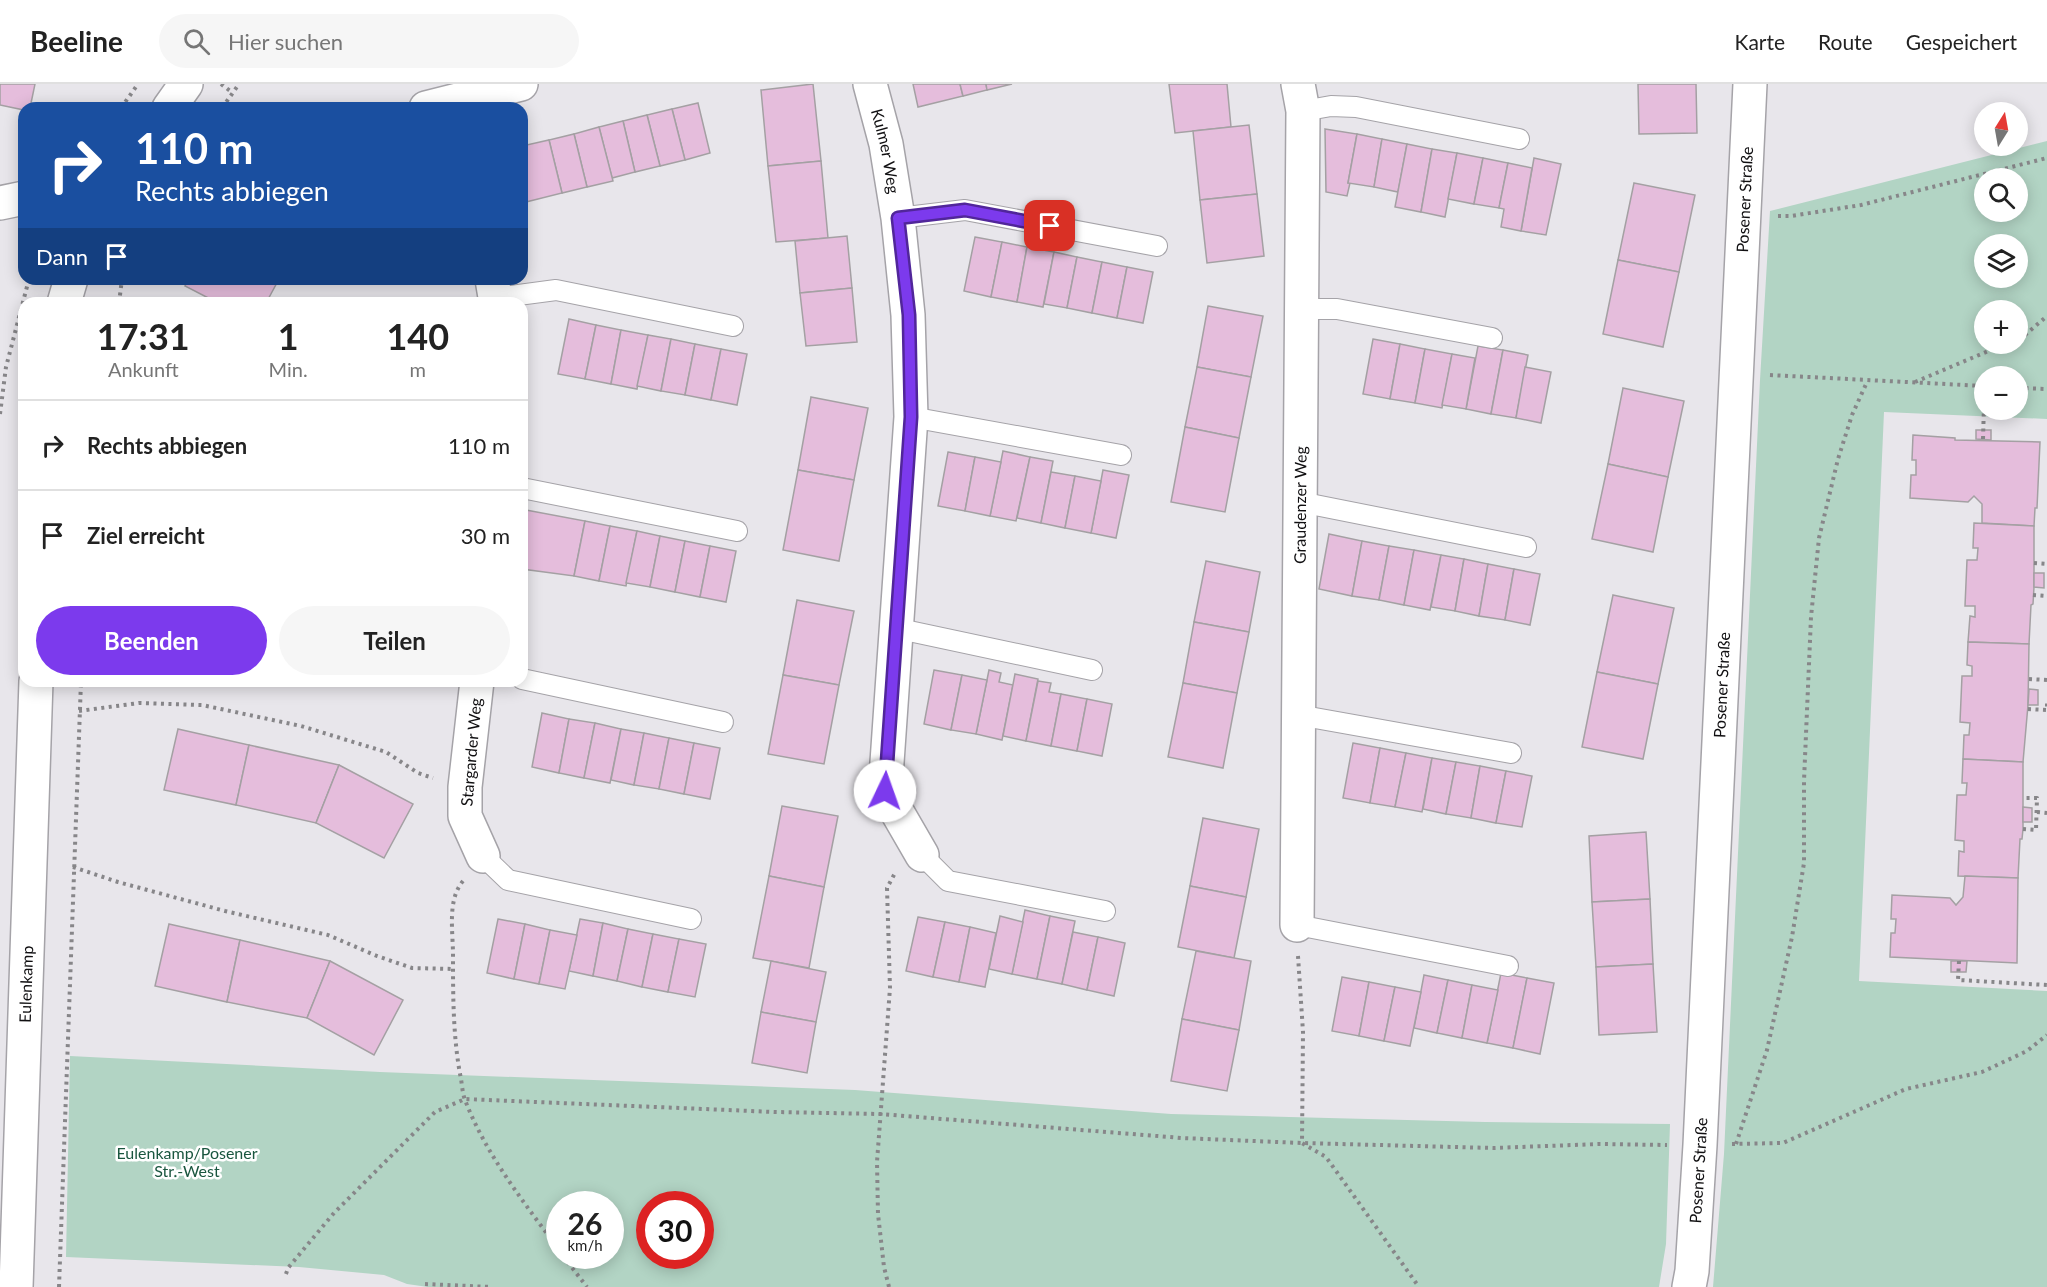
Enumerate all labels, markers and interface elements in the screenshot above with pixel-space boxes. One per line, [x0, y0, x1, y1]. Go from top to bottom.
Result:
search box [159, 14, 579, 68]
text: Beeline [30, 24, 123, 58]
icon: search [180, 25, 213, 58]
text: Hier suchen [228, 28, 343, 55]
text: Karte [1735, 29, 1785, 54]
text: Route [1818, 29, 1873, 54]
text: Gespeichert [1906, 29, 2017, 54]
north arrow [1974, 102, 2028, 156]
map controls [1974, 102, 2028, 420]
street label: Kulmer Weg [868, 106, 904, 195]
text: 110 m [135, 123, 253, 173]
icon: right [36, 126, 114, 204]
street label: Posener Straße [1732, 146, 1756, 253]
button: search [1974, 168, 2028, 222]
text: Rechts abbiegen [135, 174, 329, 207]
pin [1024, 200, 1075, 251]
icon: arrive [1033, 209, 1066, 242]
button: layers [1974, 234, 2028, 288]
icon: arrive [100, 240, 133, 273]
text: Dann [36, 243, 88, 270]
button: + [1974, 300, 2028, 354]
text: 17:31 [97, 314, 190, 358]
text: 1 [278, 314, 299, 358]
text: 140 [386, 314, 449, 358]
text: Ankunft [108, 357, 179, 381]
text: Min. [269, 357, 308, 381]
text: m [410, 357, 426, 381]
button: − [1974, 366, 2028, 420]
icon: right [36, 429, 69, 462]
text: Rechts abbiegen [87, 432, 247, 459]
text: 110 m [448, 432, 510, 459]
street label: Graudenzer Weg [1290, 446, 1310, 564]
icon: arrive [36, 519, 69, 552]
text: Ziel erreicht [87, 522, 205, 549]
text: 30 m [461, 522, 510, 549]
button: Beenden [36, 606, 267, 675]
button: Teilen [279, 606, 510, 675]
street label: Posener Straße [1709, 632, 1733, 738]
street label: Stargarder Weg [456, 697, 485, 807]
position arrow [853, 759, 917, 823]
street label: Eulenkamp [15, 945, 36, 1023]
street label: Posener Straße [1685, 1117, 1710, 1224]
park label: Eulenkamp/Posener Str.-West [116, 1143, 258, 1180]
speed limit sign: 30 [636, 1191, 714, 1269]
text: 26 [568, 1205, 602, 1241]
text: km/h [567, 1236, 603, 1254]

